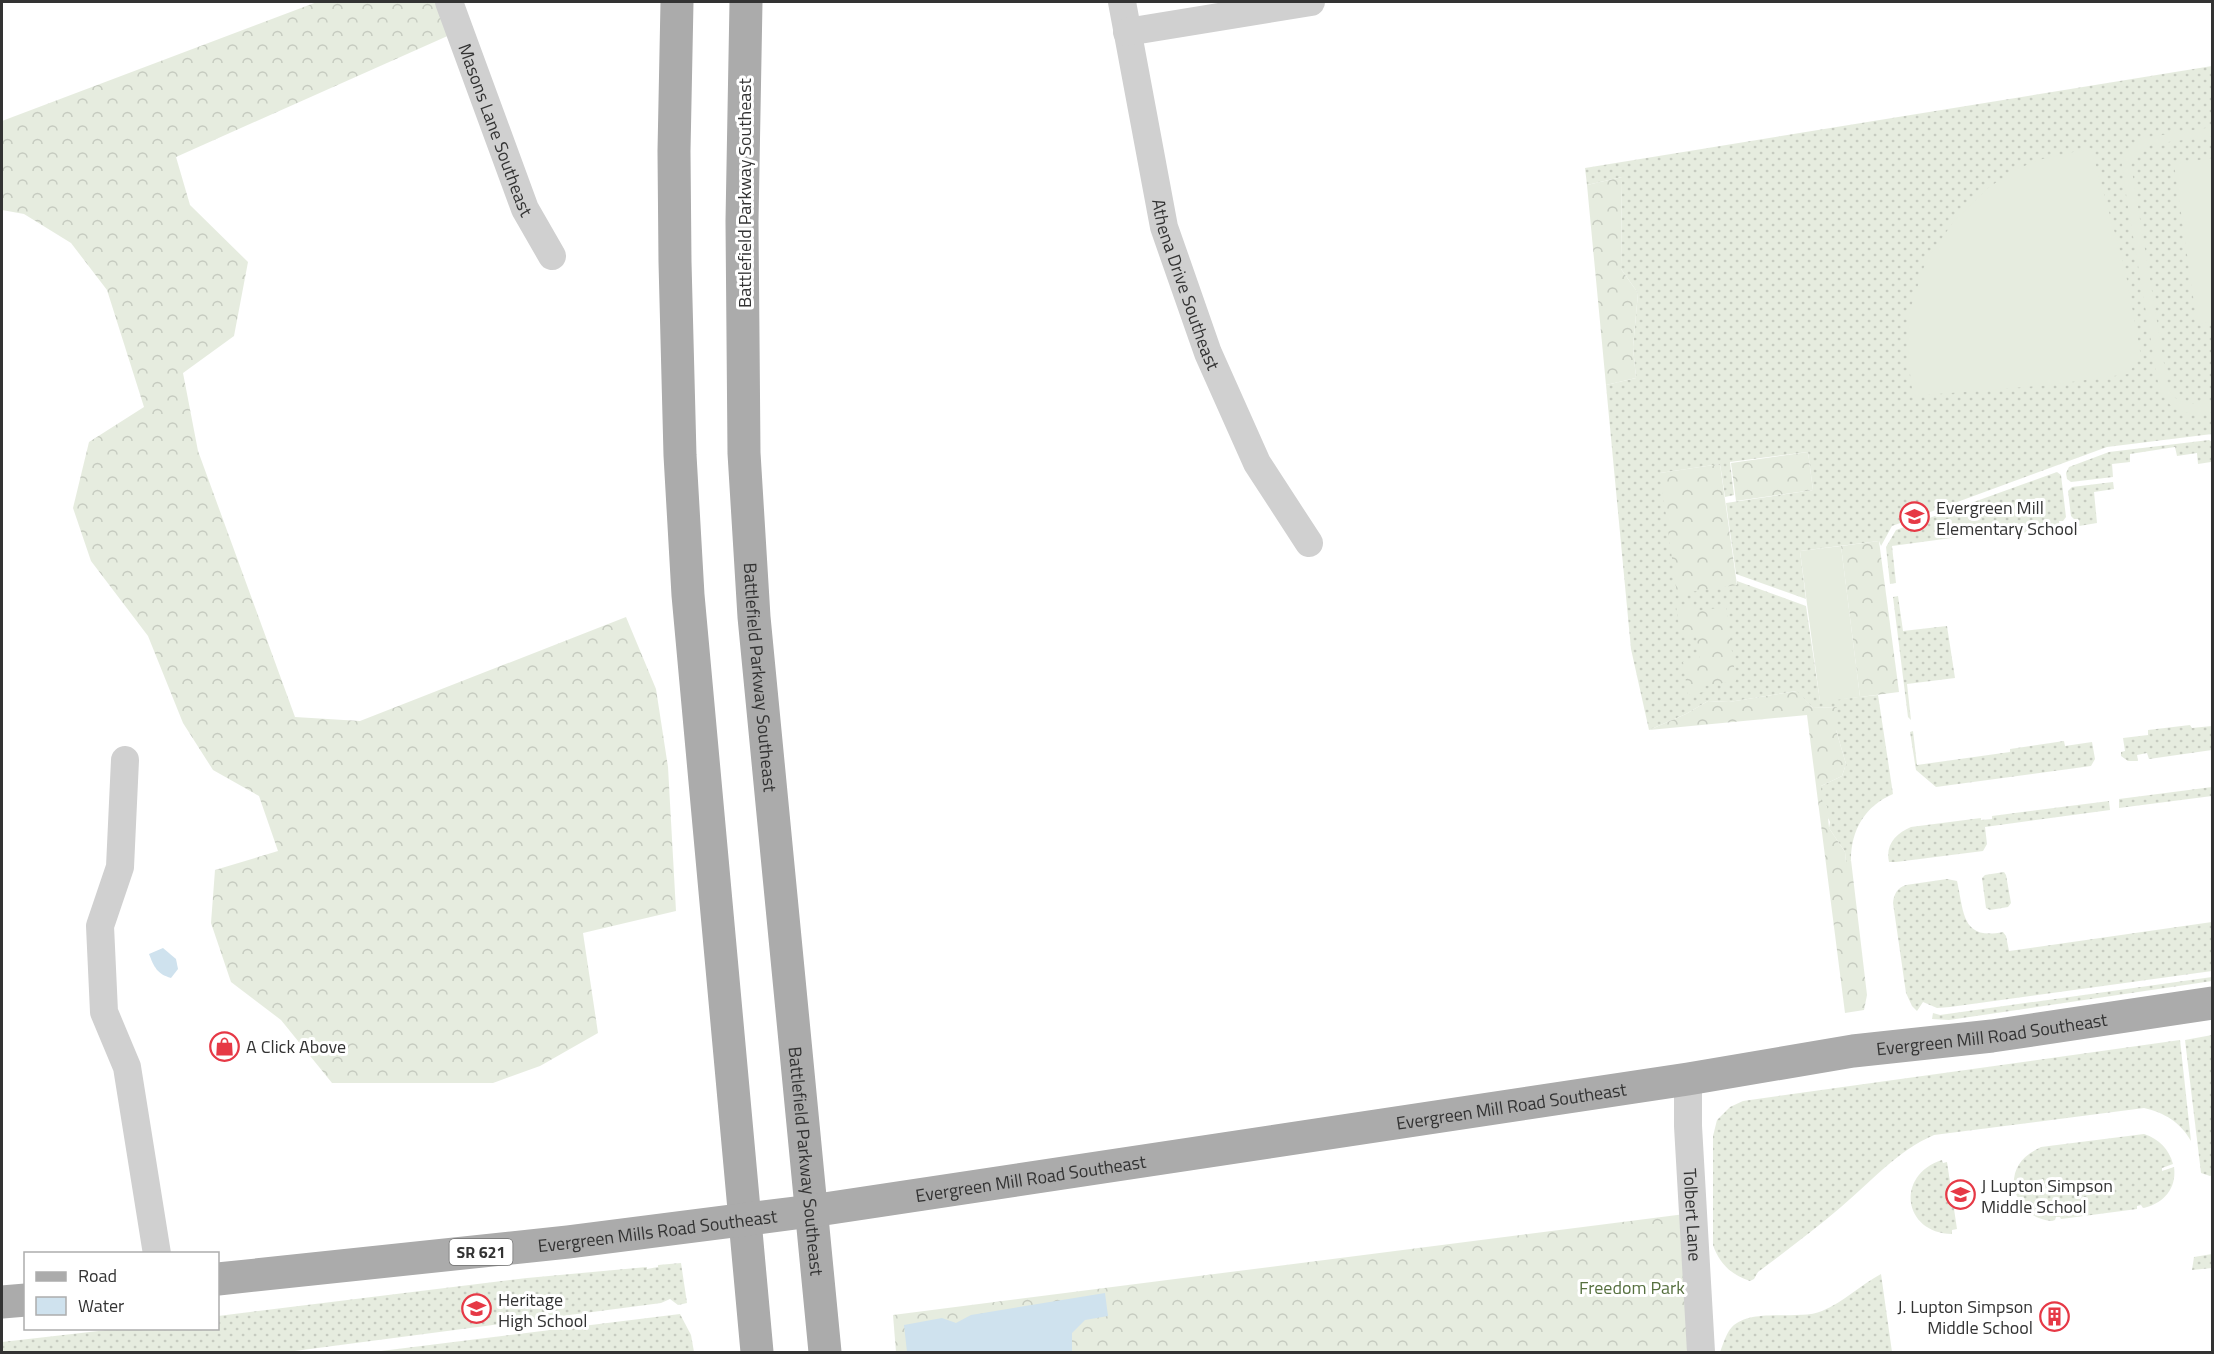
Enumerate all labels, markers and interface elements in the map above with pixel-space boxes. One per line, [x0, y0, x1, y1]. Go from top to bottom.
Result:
street label: Masons Lane Southeast [452, 40, 540, 222]
street label: Battlefield Parkway Southeast [731, 77, 758, 308]
street label: Athena Drive Southeast [1145, 196, 1228, 375]
place label: Evergreen Mill Elementary School [1936, 494, 2078, 542]
school or university icon: Evergreen Mill Elementary School [1899, 501, 1931, 533]
street label: Battlefield Parkway Southeast [737, 562, 784, 794]
street label: Evergreen Mill Road Southeast [1875, 1005, 2110, 1062]
shop icon: A Click Above [209, 1030, 241, 1062]
place label: A Click Above [246, 1033, 346, 1060]
street label: Battlefield Parkway Southeast [782, 1045, 831, 1278]
street label: Evergreen Mill Road Southeast [1394, 1075, 1629, 1136]
street label: Evergreen Mill Road Southeast [914, 1147, 1148, 1209]
street label: Tolbert Lane [1677, 1168, 1709, 1262]
place label: J Lupton Simpson Middle School [1981, 1172, 2113, 1220]
school or university icon: J Lupton Simpson Middle School [1944, 1179, 1976, 1211]
street label: Evergreen Mills Road Southeast [536, 1202, 779, 1259]
road number: SR 621 [450, 1239, 512, 1265]
legend [24, 1252, 219, 1330]
text: Road [78, 1262, 117, 1289]
park label: Freedom Park [1579, 1274, 1685, 1301]
place label: Heritage High School [498, 1286, 587, 1334]
text: Water [78, 1292, 124, 1319]
school or university icon: Heritage High School [461, 1293, 493, 1325]
place label: J. Lupton Simpson Middle School [1897, 1293, 2033, 1341]
building icon: J. Lupton Simpson Middle School [2038, 1300, 2070, 1332]

